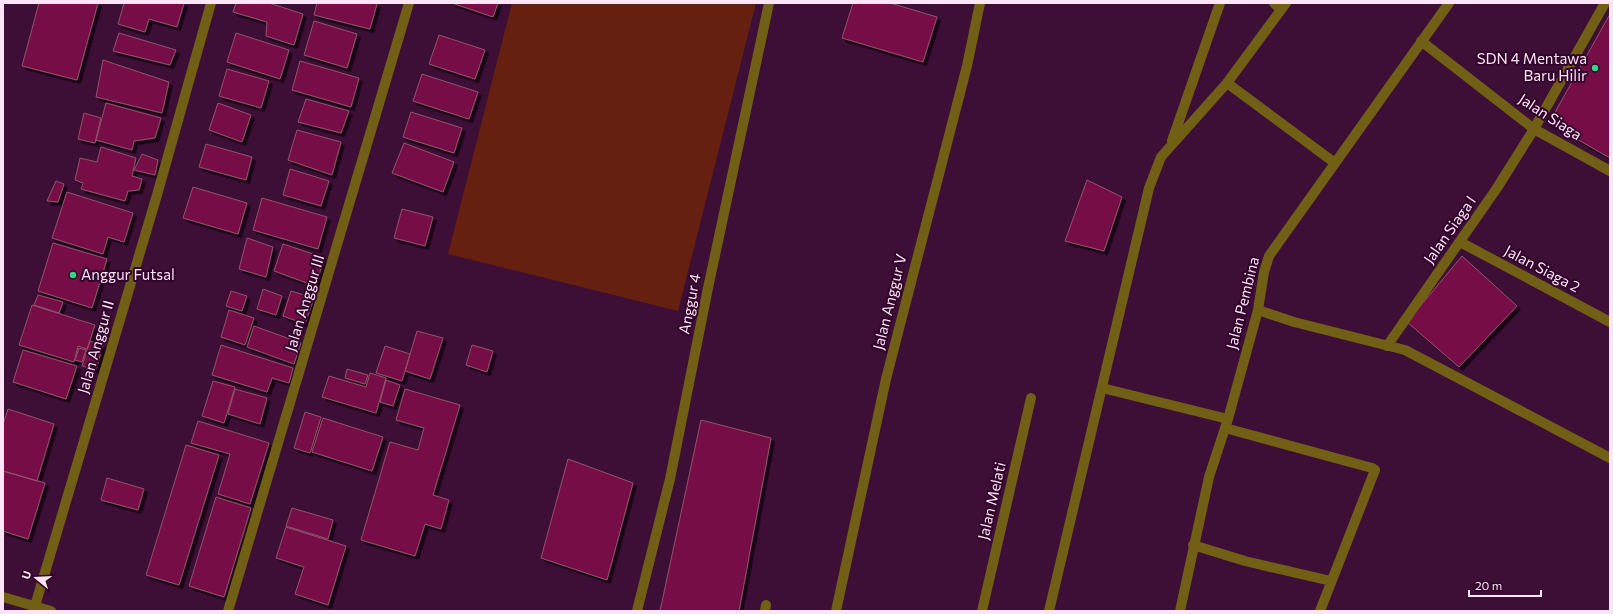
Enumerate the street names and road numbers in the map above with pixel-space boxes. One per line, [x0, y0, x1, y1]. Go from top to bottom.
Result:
street label: Jalan Siaga [1516, 89, 1586, 143]
street label: Jalan Siaga I [1419, 192, 1479, 267]
street label: Jalan Siaga 2 [1502, 241, 1583, 296]
street label: Jalan Anggur III [281, 252, 327, 353]
street label: Jalan Anggur V [868, 252, 910, 352]
street label: Jalan Pembina [1222, 255, 1262, 351]
street label: Anggur 4 [674, 272, 704, 336]
street label: Jalan Anggur II [73, 298, 117, 395]
street label: Jalan Melati [973, 460, 1009, 541]

